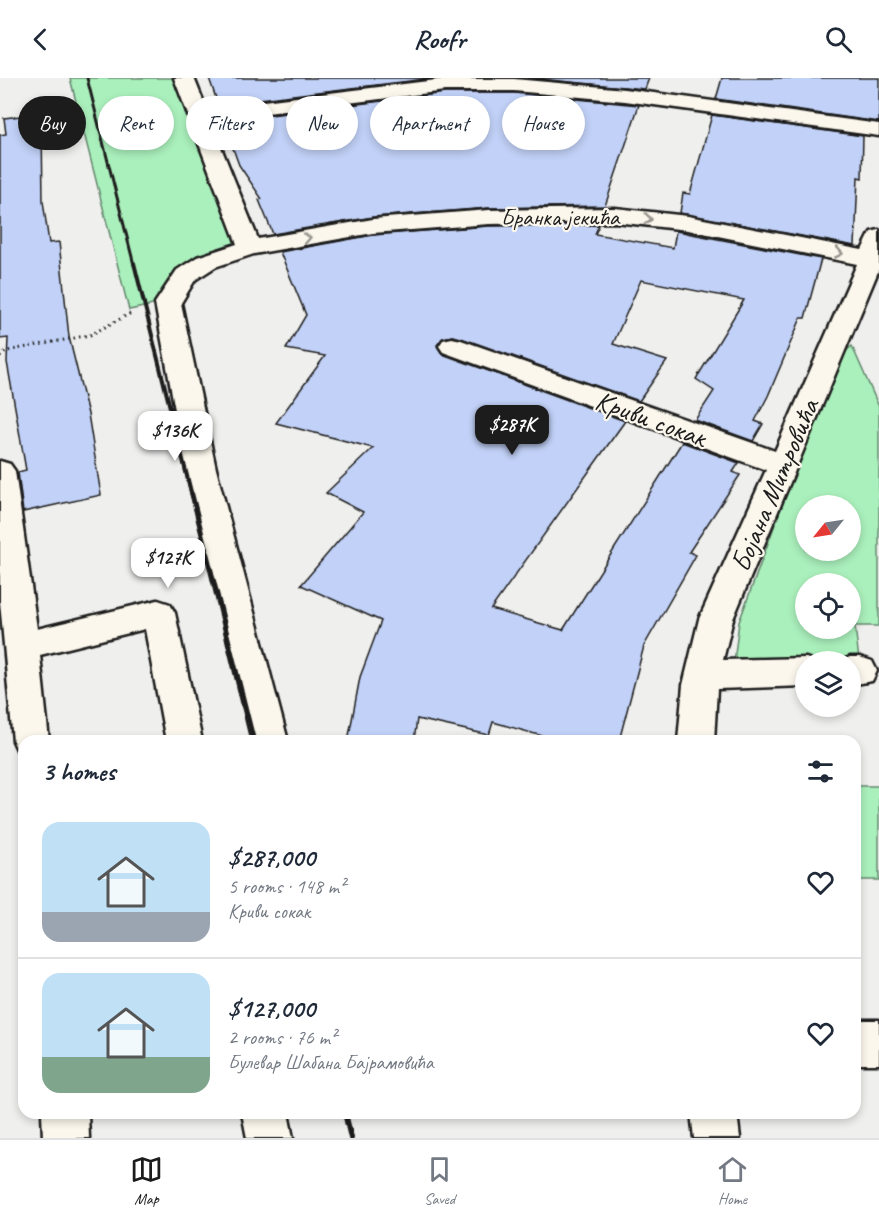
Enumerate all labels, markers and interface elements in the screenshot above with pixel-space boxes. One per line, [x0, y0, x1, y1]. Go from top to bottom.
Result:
text: Roofr [414, 22, 465, 56]
icon: back [24, 23, 57, 56]
icon: search [822, 23, 855, 56]
chip: Buy [18, 96, 86, 150]
chip: Rent [98, 96, 174, 150]
chip: Filters [186, 96, 274, 150]
chip: New [286, 96, 358, 150]
chip: Apartment [370, 96, 490, 150]
chip: House [502, 96, 585, 150]
street label: Бранка јекића [501, 202, 621, 232]
one-way arrow [643, 212, 652, 225]
one-way arrow [302, 232, 312, 245]
one-way arrow [834, 246, 844, 259]
street label: Криви сокак [591, 382, 714, 456]
street label: Бојана Митровића [722, 392, 827, 577]
pin: $287K [470, 405, 554, 456]
pin: $136K [133, 411, 217, 462]
text: $287K [489, 412, 535, 437]
text: $136K [152, 418, 198, 443]
north arrow [795, 495, 861, 561]
map controls [795, 495, 861, 717]
pin: $127K [126, 538, 210, 589]
text: $127K [145, 545, 191, 570]
button: locate [795, 573, 861, 639]
button: layers [795, 651, 861, 717]
text: 3 homes [42, 755, 115, 788]
icon: filters [804, 755, 837, 788]
text: $287,000 [228, 841, 315, 874]
icon: home [90, 846, 162, 918]
icon: heart [804, 866, 837, 899]
text: 5 rooms · 148 m² [228, 874, 345, 899]
text: Криви сокак [228, 899, 310, 924]
text: $127,000 [228, 992, 315, 1025]
icon: home [90, 997, 162, 1069]
icon: heart [804, 1017, 837, 1050]
text: 2 rooms · 76 m² [228, 1025, 336, 1050]
text: Булевар Шабана Бајрамовића [228, 1050, 433, 1075]
tab: Map [130, 1153, 163, 1209]
tab: Saved [423, 1153, 456, 1209]
tab: Home [716, 1153, 749, 1209]

